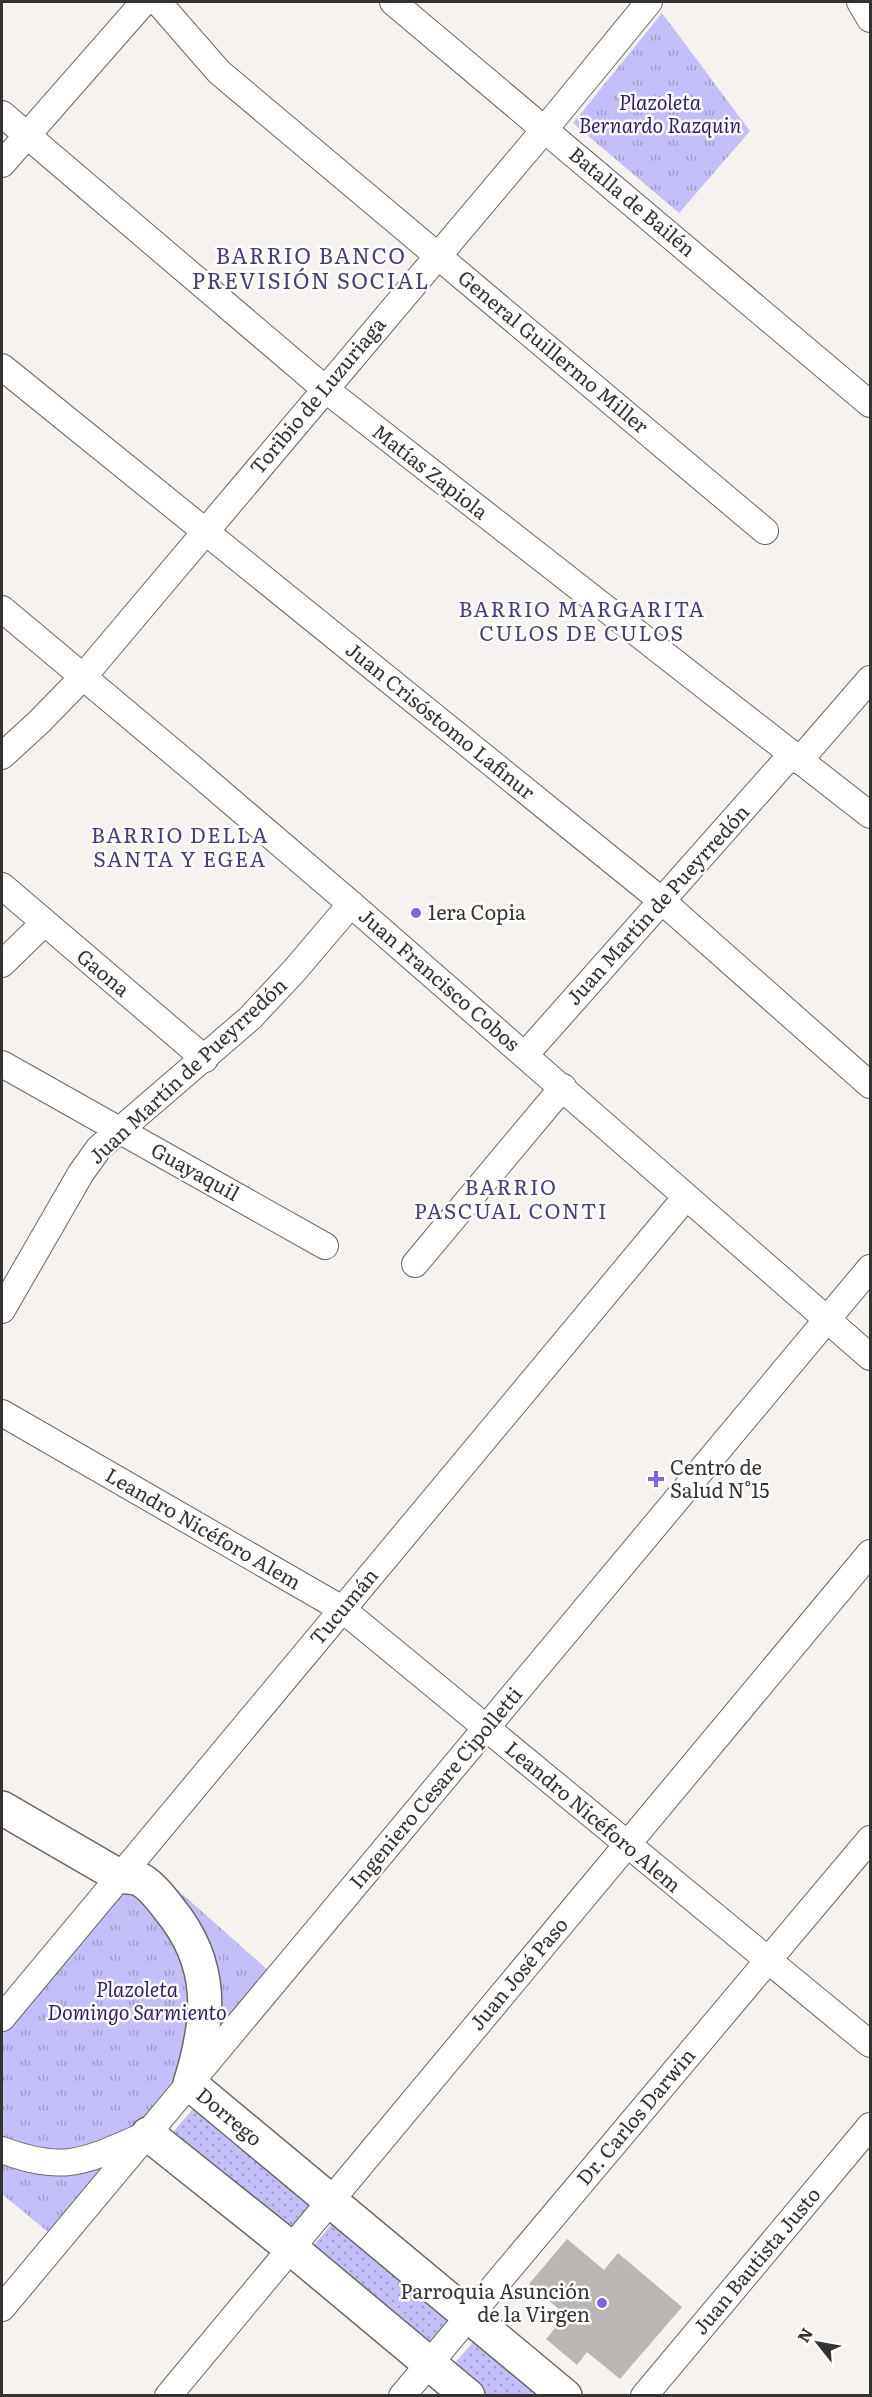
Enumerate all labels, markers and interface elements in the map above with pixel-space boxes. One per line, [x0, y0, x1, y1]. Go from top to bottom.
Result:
park label: Plazoleta Bernardo Razquin [579, 86, 741, 139]
street label: Batalla de Bailén [563, 138, 703, 262]
district label: BARRIO BANCO PREVISIÓN SOCIAL [192, 238, 430, 296]
street label: General Guillermo Miller [452, 262, 657, 440]
street label: Toribio de Luzuriaga [241, 309, 392, 480]
street label: Matías Zapiola [367, 416, 496, 525]
district label: BARRIO MARGARITA CULOS DE CULOS [458, 592, 706, 647]
street label: Juan Crisóstomo Lafinur [340, 634, 543, 806]
street label: Juan Martín de Pueyrredón [558, 797, 755, 1011]
district label: BARRIO DELLA SANTA Y EGEA [91, 818, 269, 873]
place label: 1era Copia [428, 896, 526, 926]
street label: Juan Francisco Cobos [353, 900, 528, 1057]
marker: 1era Copia [409, 906, 423, 920]
street label: Gaona [71, 940, 138, 1003]
street label: Juan Martín de Pueyrredón [81, 969, 292, 1170]
street label: Guayaquil [146, 1134, 246, 1207]
district label: BARRIO PASCUAL CONTI [414, 1170, 608, 1225]
place label: Centro de Salud N°15 [670, 1451, 769, 1504]
street label: Leandro Nicéforo Alem [100, 1459, 308, 1596]
marker: Centro de Salud N°15 [647, 1470, 665, 1488]
street label: Tucumán [301, 1560, 384, 1651]
street label: Ingeniero Cesare Cipolletti [341, 1679, 528, 1894]
street label: Leandro Nicéforo Alem [500, 1733, 689, 1898]
street label: Juan José Paso [461, 1910, 574, 2036]
park label: Plazoleta Domingo Sarmiento [47, 1973, 227, 2026]
street label: Dr. Carlos Darwin [568, 2040, 701, 2191]
street label: Dorrego [191, 2079, 270, 2152]
street label: Juan Bautista Justo [685, 2179, 826, 2340]
place label: Parroquia Asunción de la Virgen [400, 2275, 590, 2328]
marker: Parroquia Asunción de la Virgen [595, 2296, 609, 2310]
north arrow [788, 2313, 848, 2373]
text: N [791, 2323, 818, 2347]

